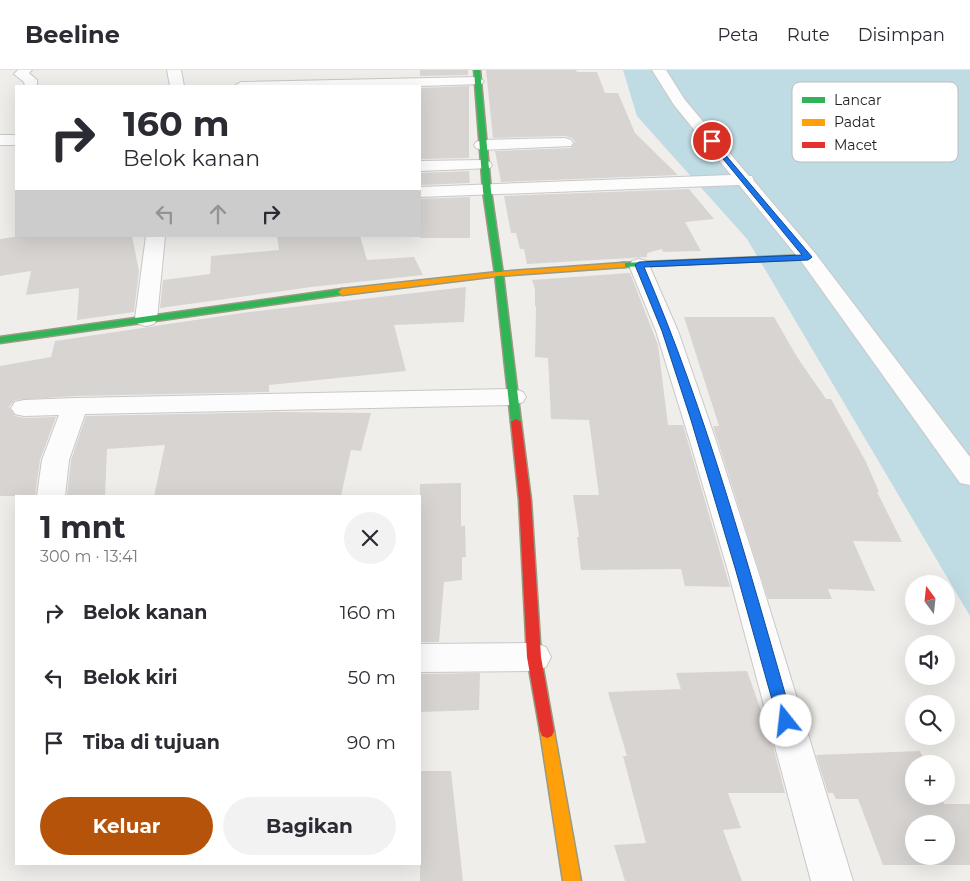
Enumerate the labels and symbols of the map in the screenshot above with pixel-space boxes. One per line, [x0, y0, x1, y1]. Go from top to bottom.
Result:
legend [792, 82, 958, 162]
text: Lancar [834, 91, 882, 109]
text: Padat [834, 113, 876, 131]
pin [691, 120, 733, 162]
text: Macet [834, 136, 878, 154]
north arrow [905, 575, 955, 625]
position arrow [759, 694, 811, 746]

